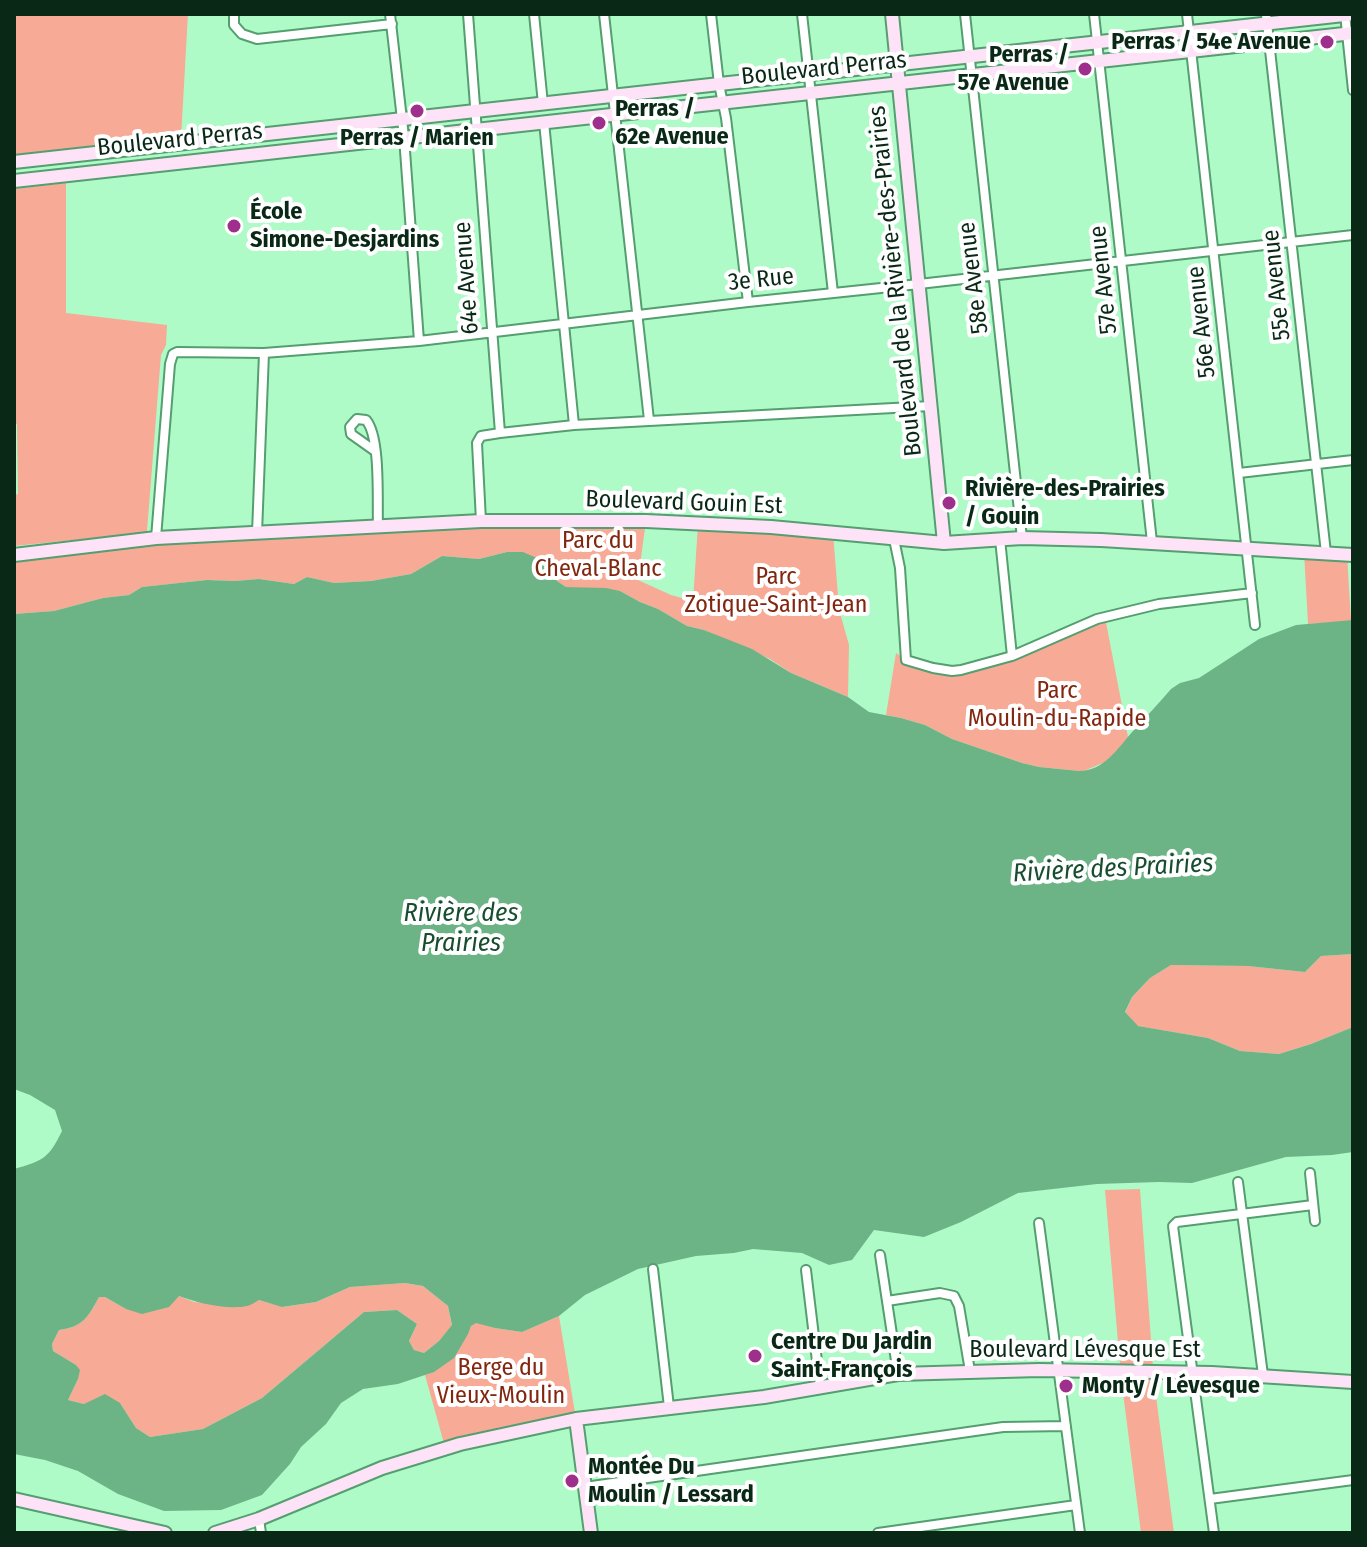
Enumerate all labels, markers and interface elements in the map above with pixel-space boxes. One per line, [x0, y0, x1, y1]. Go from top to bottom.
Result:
place label: Perras / 54e Avenue [1111, 28, 1311, 56]
marker: Perras / 54e Avenue [1318, 33, 1336, 51]
place label: Perras / 57e Avenue [958, 41, 1069, 97]
street label: Boulevard Perras [740, 46, 908, 92]
marker: Perras / 57e Avenue [1076, 60, 1094, 78]
place label: Perras / 62e Avenue [615, 95, 729, 151]
marker: Perras / Marien [408, 102, 426, 120]
street label: Boulevard de la Rivière-des-Prairies [863, 104, 929, 458]
marker: Perras / 62e Avenue [590, 114, 608, 132]
street label: Boulevard Perras [96, 117, 264, 163]
place label: Perras / Marien [340, 124, 494, 152]
place label: École Simone-Desjardins [250, 198, 439, 254]
marker: École Simone-Desjardins [225, 217, 243, 235]
street label: 58e Avenue [953, 220, 995, 336]
street label: 64e Avenue [449, 221, 485, 335]
street label: 57e Avenue [1084, 224, 1124, 336]
street label: 55e Avenue [1257, 228, 1297, 342]
street label: 3e Rue [727, 262, 795, 298]
street label: 56e Avenue [1182, 265, 1222, 379]
place label: Rivière-des-Prairies / Gouin [965, 475, 1165, 531]
street label: Boulevard Gouin Est [585, 485, 783, 521]
marker: Rivière-des-Prairies / Gouin [940, 494, 958, 512]
park label: Parc du Cheval-Blanc [534, 527, 662, 583]
park label: Parc Zotique-Saint-Jean [685, 563, 867, 619]
park label: Parc Moulin-du-Rapide [968, 677, 1146, 733]
water label: Rivière des Prairies [1012, 848, 1214, 890]
water label: Rivière des Prairies [404, 898, 518, 960]
place label: Centre Du Jardin Saint-François [771, 1328, 932, 1384]
street label: Boulevard Lévesque Est [969, 1336, 1201, 1364]
marker: Centre Du Jardin Saint-François [746, 1347, 764, 1365]
park label: Berge du Vieux-Moulin [437, 1354, 565, 1410]
place label: Monty / Lévesque [1082, 1372, 1260, 1400]
marker: Monty / Lévesque [1057, 1377, 1075, 1395]
place label: Montée Du Moulin / Lessard [588, 1453, 754, 1509]
marker: Montée Du Moulin / Lessard [563, 1472, 581, 1490]

